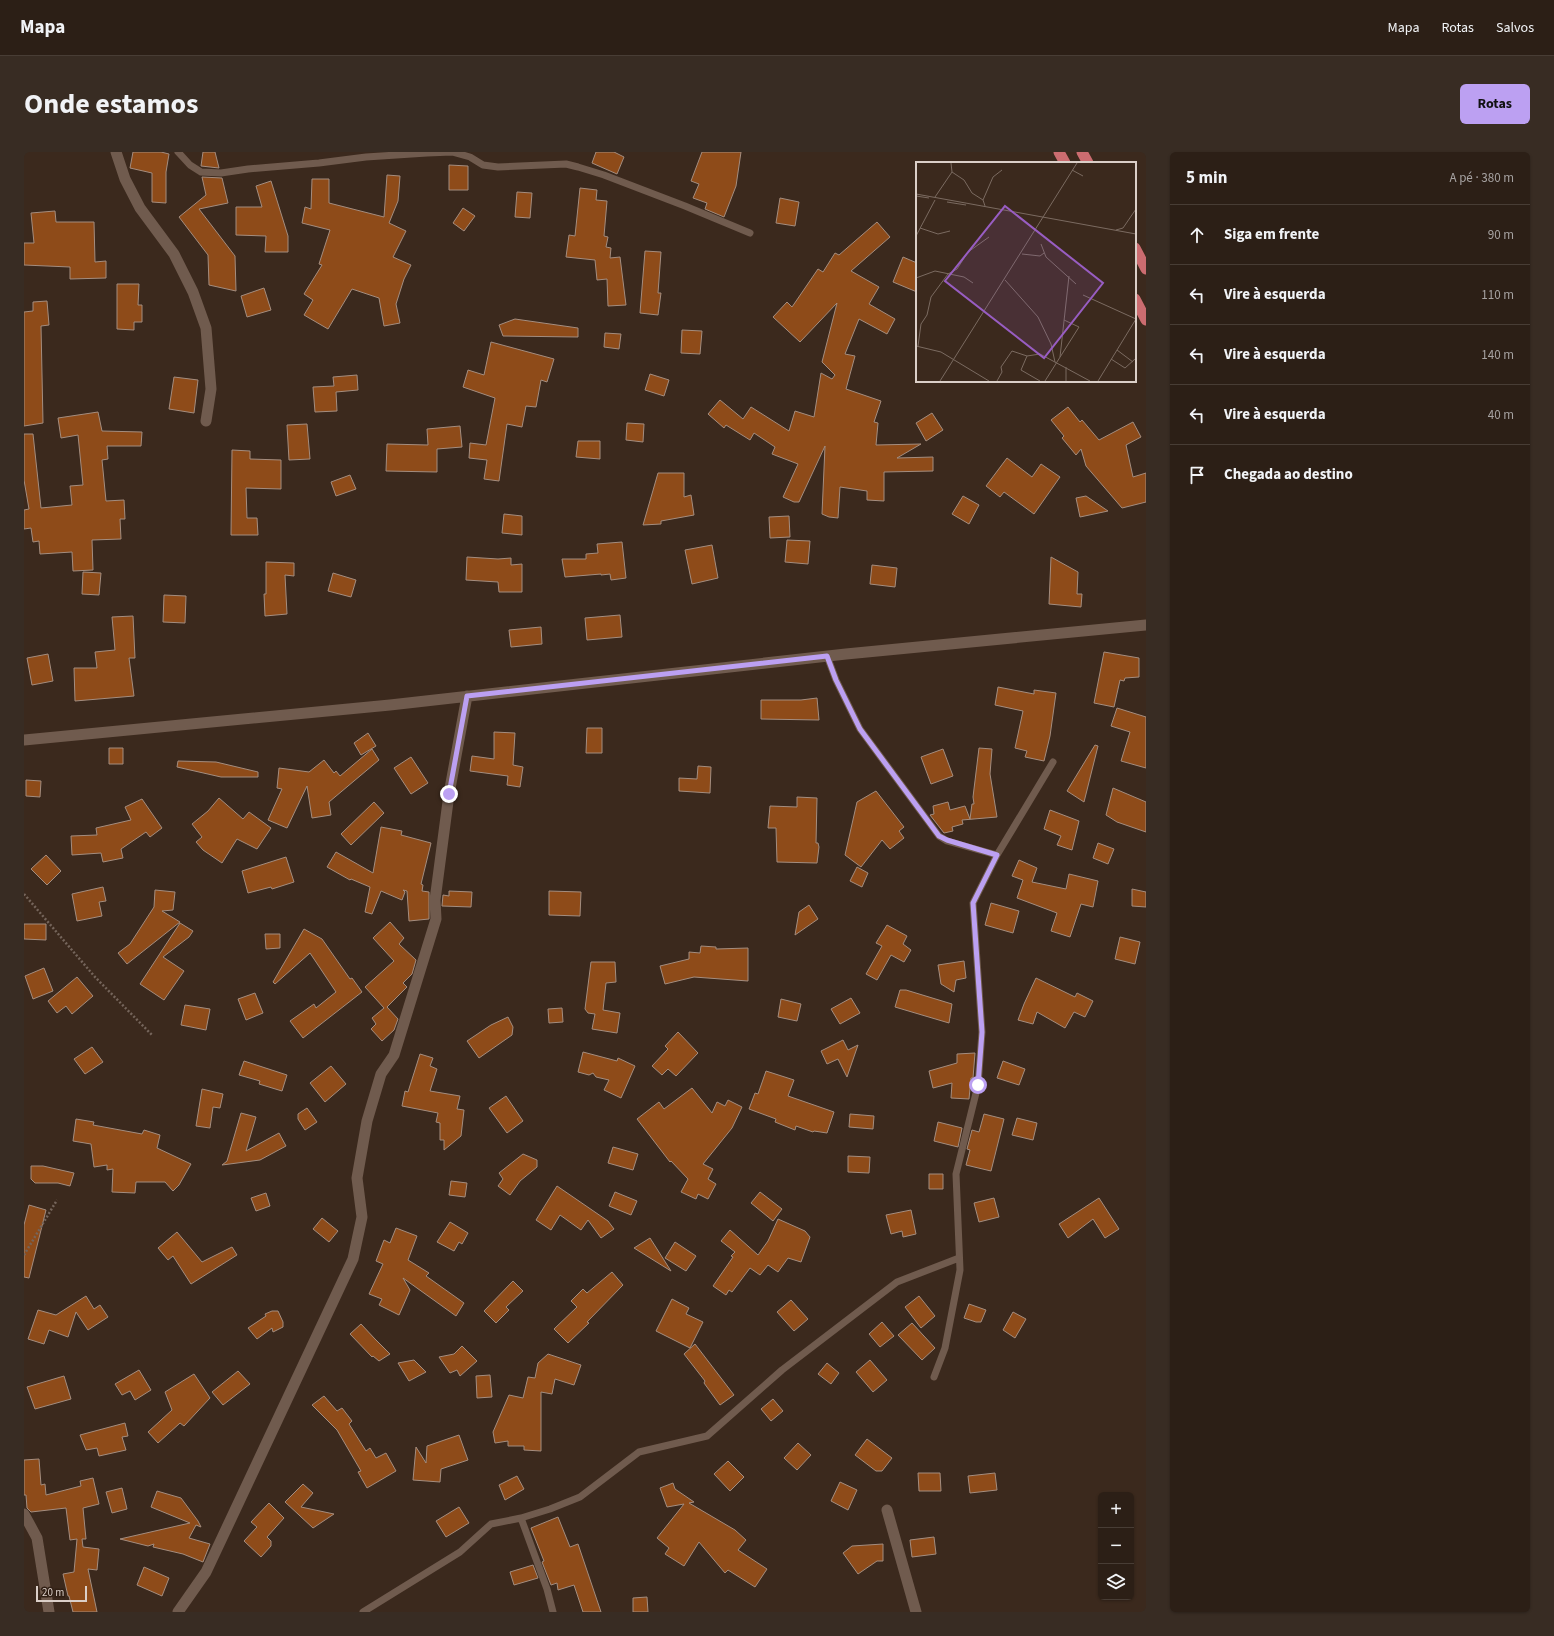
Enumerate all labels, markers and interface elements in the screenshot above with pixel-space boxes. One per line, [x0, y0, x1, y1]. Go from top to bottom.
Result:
text: Mapa [20, 14, 65, 41]
text: Mapa [1388, 18, 1419, 38]
text: Rotas [1441, 18, 1474, 38]
text: Salvos [1496, 18, 1534, 38]
text: Onde estamos [24, 84, 198, 124]
button: Rotas [1460, 84, 1530, 124]
inset map [916, 162, 1136, 382]
text: 5 min [1186, 166, 1227, 190]
text: A pé · 380 m [1449, 169, 1514, 187]
icon: ahead [1186, 224, 1208, 246]
text: Siga em frente [1224, 224, 1319, 245]
text: 90 m [1488, 226, 1514, 244]
icon: left [1186, 284, 1208, 306]
text: Vire à esquerda [1224, 284, 1326, 305]
text: 110 m [1481, 286, 1514, 304]
icon: left [1186, 344, 1208, 366]
text: Vire à esquerda [1224, 344, 1326, 365]
text: 140 m [1481, 346, 1514, 364]
icon: left [1186, 404, 1208, 426]
text: Vire à esquerda [1224, 404, 1326, 425]
text: 40 m [1488, 406, 1514, 424]
icon: arrive [1186, 464, 1208, 486]
text: Chegada ao destino [1224, 464, 1353, 485]
route end [440, 785, 458, 803]
route start [969, 1076, 987, 1094]
map controls [1098, 1492, 1134, 1600]
button: + [1098, 1492, 1134, 1528]
button: − [1098, 1528, 1134, 1564]
button: layers [1098, 1564, 1134, 1600]
scale bar [36, 1584, 87, 1603]
text: 20 m [42, 1585, 64, 1600]

